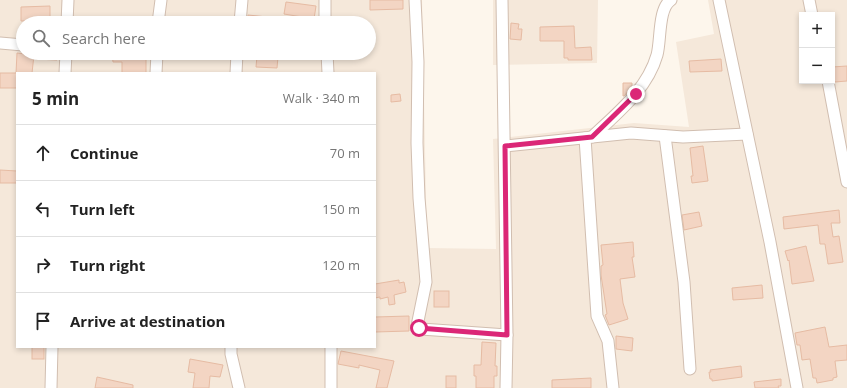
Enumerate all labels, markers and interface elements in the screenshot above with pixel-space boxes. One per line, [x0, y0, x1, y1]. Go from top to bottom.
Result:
map controls [799, 12, 835, 84]
button: + [799, 12, 835, 48]
search box [16, 16, 376, 60]
icon: search [30, 27, 52, 49]
text: Search here [62, 28, 146, 48]
button: − [799, 48, 835, 84]
route end [627, 85, 645, 103]
text: 5 min [32, 87, 79, 110]
text: Walk · 340 m [283, 89, 360, 107]
icon: ahead [32, 142, 54, 164]
text: Continue [70, 143, 138, 163]
text: 70 m [330, 144, 360, 162]
icon: left [32, 198, 54, 220]
text: Turn left [70, 199, 135, 219]
text: 150 m [322, 200, 360, 218]
icon: right [32, 254, 54, 276]
text: Turn right [70, 255, 145, 275]
text: 120 m [322, 256, 360, 274]
icon: arrive [32, 310, 54, 332]
text: Arrive at destination [70, 311, 225, 331]
route start [410, 319, 428, 337]

